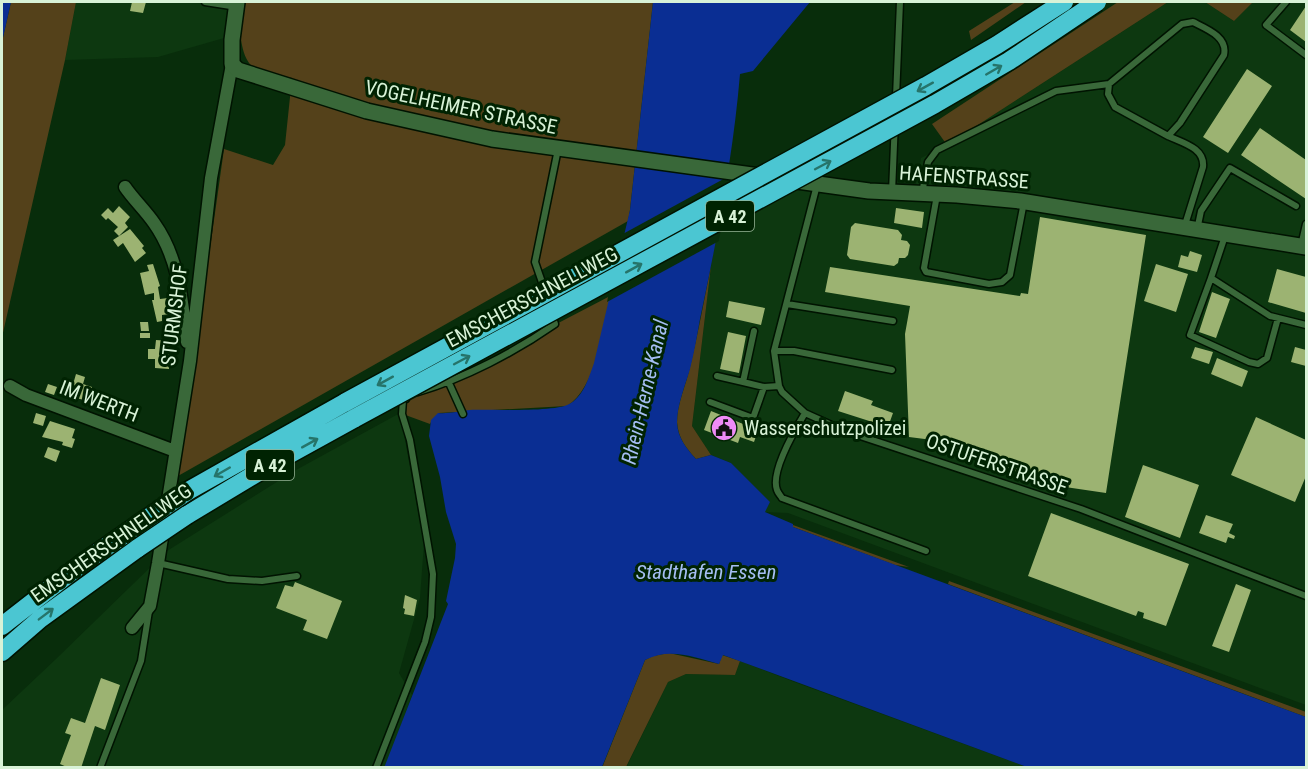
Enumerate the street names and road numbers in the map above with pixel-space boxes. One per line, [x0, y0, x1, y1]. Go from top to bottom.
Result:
street label: VOGELHEIMER STRASSE [363, 75, 559, 139]
street label: HAFENSTRASSE [898, 161, 1030, 193]
road number: A 42 [706, 201, 754, 231]
street label: EMSCHERSCHNELLWEG [442, 242, 622, 352]
street label: STURMSHOF [156, 263, 192, 367]
street label: IM WERTH [56, 375, 142, 427]
street label: OSTUFERSTRASSE [923, 429, 1071, 499]
road number: A 42 [246, 450, 294, 480]
street label: EMSCHERSCHNELLWEG [26, 478, 196, 608]

